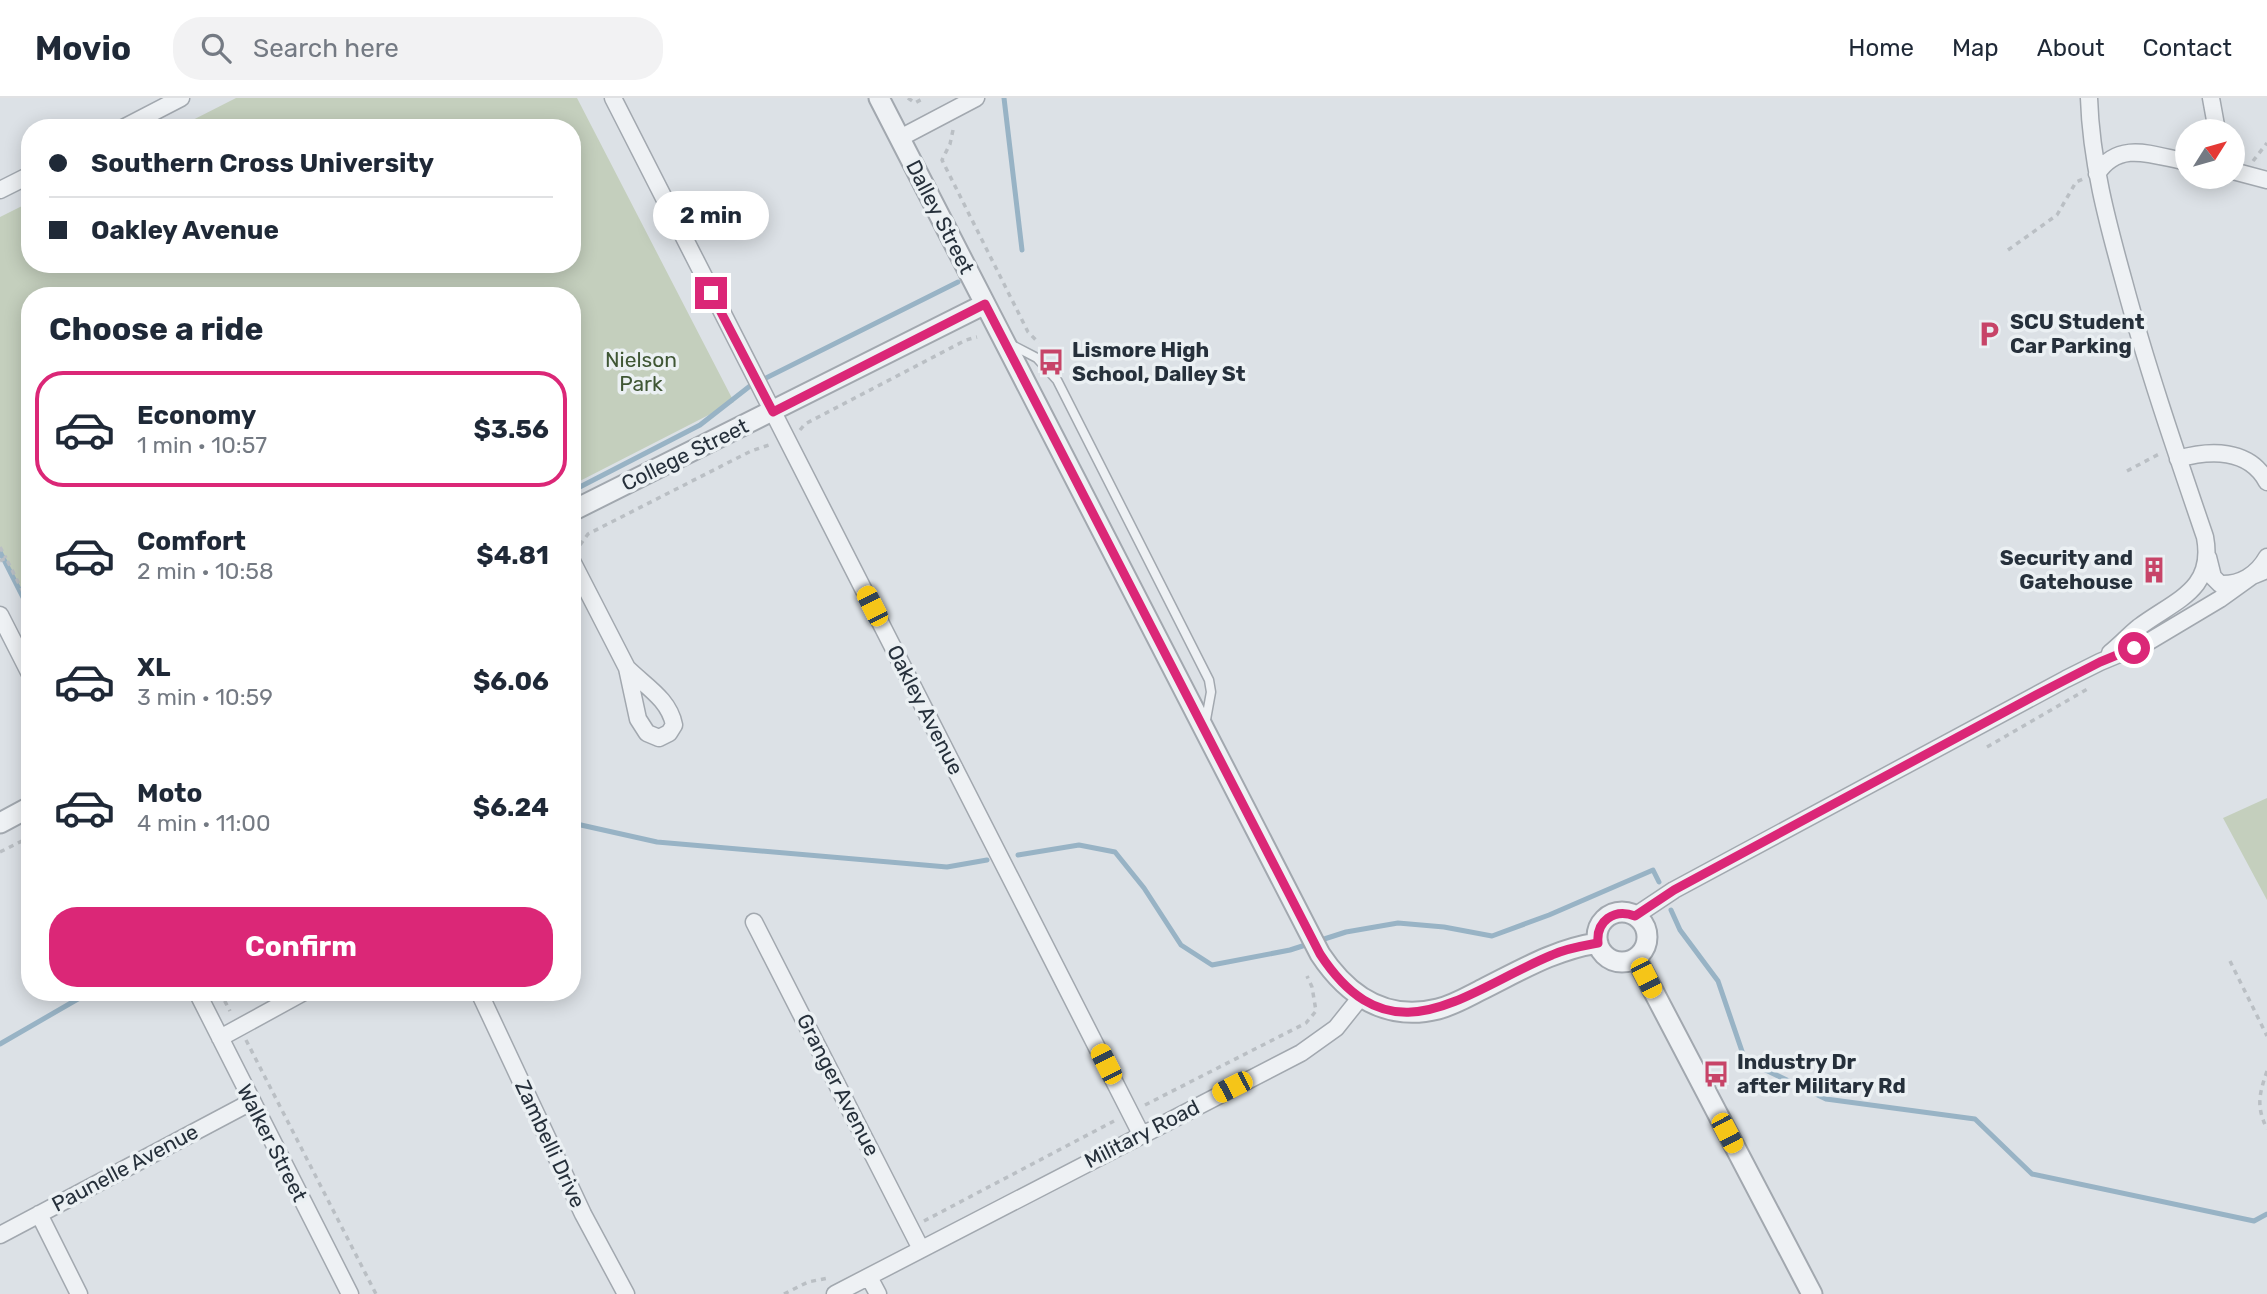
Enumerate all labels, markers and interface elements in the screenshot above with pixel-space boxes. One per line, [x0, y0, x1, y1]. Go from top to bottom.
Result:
search box [173, 17, 663, 80]
text: Movio [35, 29, 131, 68]
icon: search [197, 29, 235, 67]
text: Search here [253, 33, 399, 64]
text: Home [1848, 34, 1914, 62]
text: Map [1952, 34, 1999, 62]
text: About [2037, 34, 2105, 62]
text: Contact [2143, 34, 2232, 62]
north arrow [2175, 119, 2245, 189]
map controls [2175, 119, 2245, 189]
text: Southern Cross University [91, 148, 434, 179]
street label: Dalley Street [901, 156, 980, 278]
callout: 2 min [653, 192, 769, 240]
text: 2 min [680, 201, 742, 229]
text: Oakley Avenue [91, 215, 279, 246]
route end [695, 277, 727, 309]
place label: SCU Student Car Parking [2010, 309, 2145, 358]
text: Choose a ride [49, 310, 263, 348]
parking icon: SCU Student Car Parking [1974, 319, 2004, 349]
place label: Lismore High School, Dalley St [1072, 337, 1246, 386]
park label: Nielson Park [605, 347, 677, 396]
bus stop icon: Lismore High School, Dalley St [1036, 347, 1066, 377]
icon: car [53, 398, 116, 461]
text: Economy [137, 400, 256, 431]
street label: College Street [617, 413, 752, 496]
text: $3.56 [473, 414, 549, 445]
text: 1 min · 10:57 [137, 431, 267, 459]
icon: car [53, 524, 116, 587]
text: Comfort [137, 526, 246, 557]
text: $4.81 [476, 540, 549, 571]
place label: Security and Gatehouse [2000, 545, 2133, 594]
building icon: Security and Gatehouse [2139, 555, 2169, 585]
text: 2 min · 10:58 [137, 557, 274, 585]
car [854, 583, 891, 629]
route start [2118, 632, 2150, 664]
street label: Oakley Avenue [882, 641, 969, 779]
icon: car [53, 650, 116, 713]
text: XL [137, 652, 170, 683]
text: $6.06 [473, 666, 549, 697]
text: 3 min · 10:59 [137, 683, 273, 711]
icon: car [53, 776, 116, 839]
text: Moto [137, 778, 202, 809]
text: $6.24 [473, 792, 549, 823]
text: 4 min · 11:00 [137, 809, 271, 837]
button: Confirm [49, 907, 553, 987]
car [1628, 955, 1665, 1001]
street label: Granger Avenue [792, 1009, 885, 1160]
car [1088, 1041, 1125, 1087]
place label: Industry Dr after Military Rd [1737, 1049, 1906, 1098]
bus stop icon: Industry Dr after Military Rd [1701, 1059, 1731, 1089]
car [1209, 1068, 1256, 1106]
street label: Zambelli Drive [510, 1076, 591, 1212]
street label: Walker Street [232, 1080, 313, 1206]
street label: Military Road [1080, 1094, 1203, 1173]
car [1708, 1110, 1747, 1156]
street label: Paunelle Avenue [47, 1118, 202, 1217]

